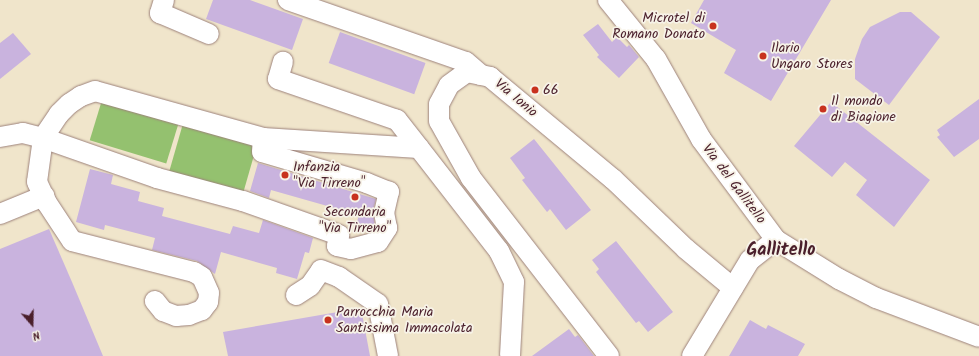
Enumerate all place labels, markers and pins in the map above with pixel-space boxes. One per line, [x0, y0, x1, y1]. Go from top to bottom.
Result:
place label: Microtel di Romano Donato [612, 10, 705, 42]
marker: Microtel di Romano Donato [708, 21, 718, 31]
place label: Ilario Ungaro Stores [771, 40, 853, 72]
marker: Ilario Ungaro Stores [758, 51, 768, 61]
place label: 66 [543, 82, 559, 98]
marker: 66 [530, 85, 540, 95]
place label: Il mondo di Biagione [831, 93, 896, 126]
marker: Il mondo di Biagione [818, 104, 828, 114]
place label: Infanzia "Via Tirreno" [293, 159, 365, 192]
marker: Infanzia "Via Tirreno" [280, 170, 290, 180]
marker: Secondaria "Via Tirreno" [350, 192, 360, 202]
place label: Secondaria "Via Tirreno" [319, 204, 391, 236]
place label: Parrocchia Maria Santissima Immacolata [336, 304, 473, 336]
marker: Parrocchia Maria Santissima Immacolata [323, 315, 333, 325]

